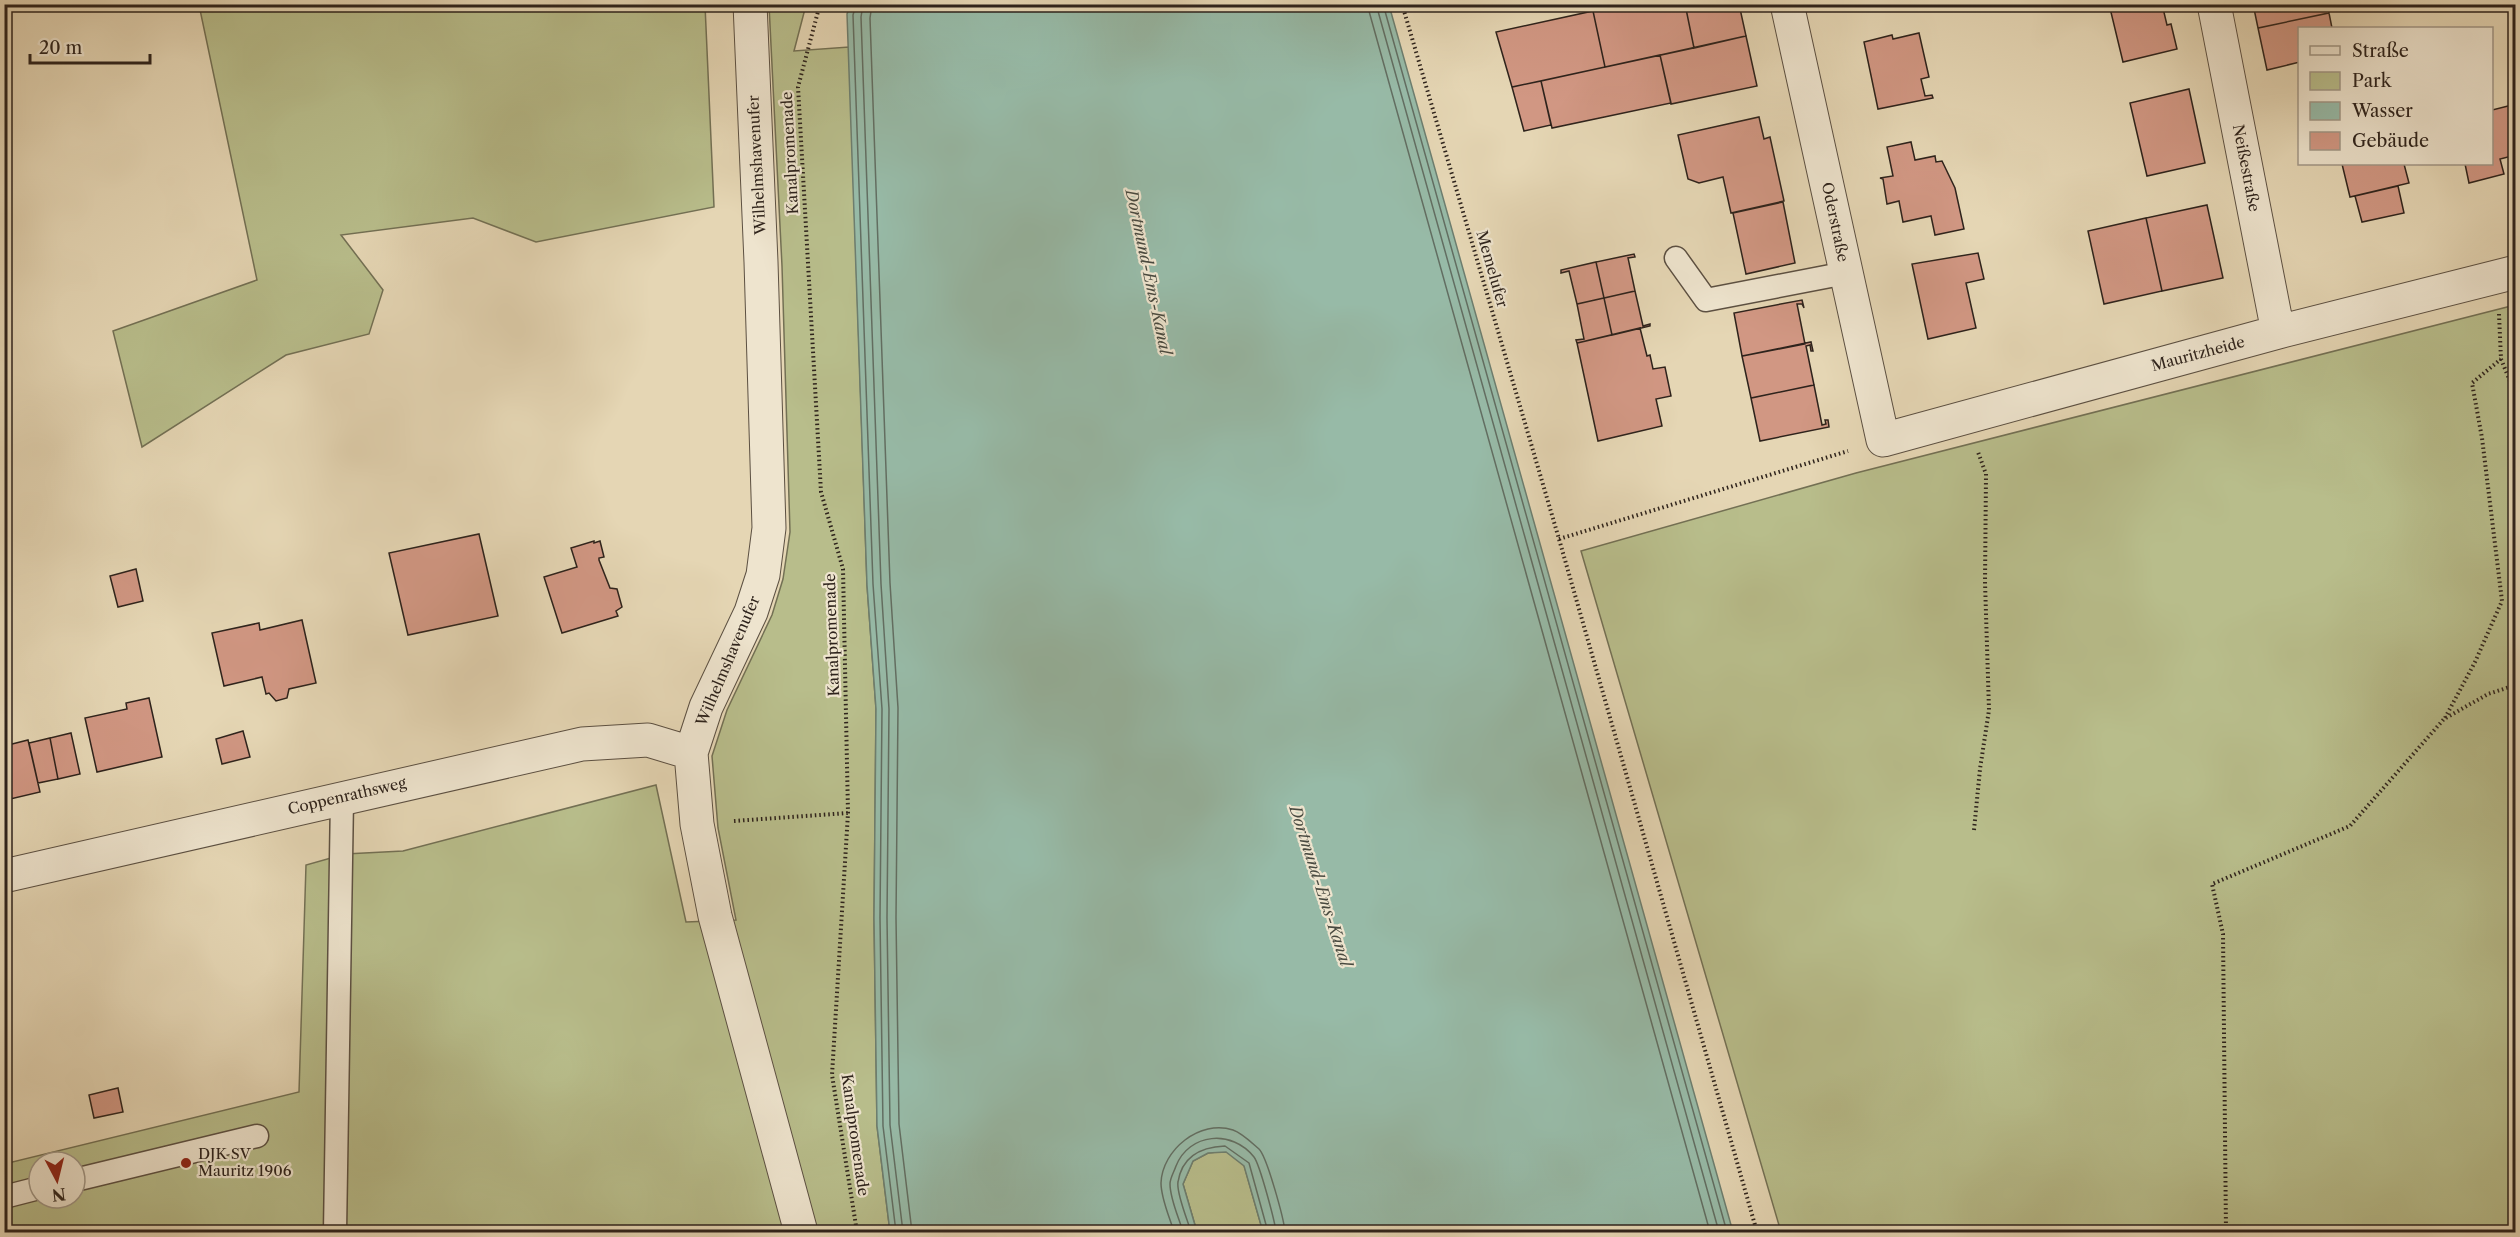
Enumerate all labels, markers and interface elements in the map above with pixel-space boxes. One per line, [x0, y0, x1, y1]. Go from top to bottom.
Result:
scale bar [30, 27, 150, 65]
legend [2298, 27, 2493, 165]
text: 20 m [39, 37, 83, 59]
text: Straße [2352, 40, 2409, 62]
text: Park [2352, 70, 2393, 92]
street label: Kanalpromenade [777, 91, 802, 215]
street label: Wilhelmshavenufer [743, 94, 770, 236]
text: Wasser [2351, 100, 2413, 122]
street label: Neißestraße [2229, 123, 2264, 213]
text: Gebäude [2352, 130, 2429, 152]
street label: Oderstraße [1818, 180, 1853, 264]
water label: Dortmund-Ems-Kanal [1121, 186, 1177, 358]
street label: Memelufer [1472, 228, 1513, 310]
street label: Mauritzheide [2149, 332, 2247, 375]
street label: Kanalpromenade [820, 573, 843, 697]
street label: Wilhelmshavenufer [691, 592, 764, 730]
street label: Coppenrathsweg [286, 773, 408, 818]
water label: Dortmund-Ems-Kanal [1285, 801, 1357, 971]
street label: Kanalpromenade [838, 1073, 873, 1197]
place label: DJK SV Mauritz 1906 [198, 1144, 292, 1180]
north arrow [27, 1150, 87, 1210]
marker: DJK SV Mauritz 1906 [179, 1156, 193, 1170]
text: N [51, 1184, 67, 1206]

